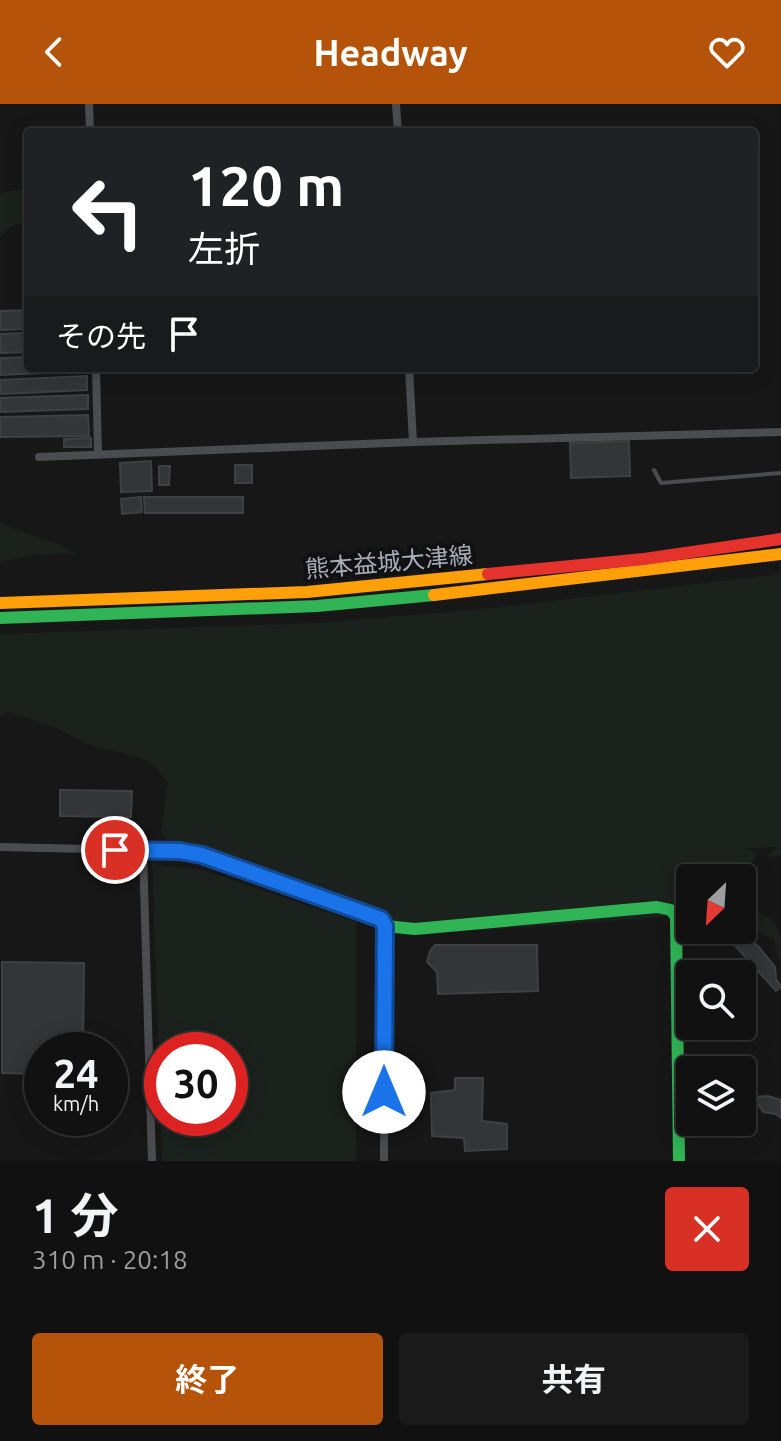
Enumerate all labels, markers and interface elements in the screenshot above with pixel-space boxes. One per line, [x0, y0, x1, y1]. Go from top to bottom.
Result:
icon: back [32, 30, 76, 74]
icon: heart [705, 30, 749, 74]
text: Headway [313, 32, 468, 73]
text: 120 m [188, 154, 344, 217]
icon: left [56, 160, 160, 264]
text: 左折 [188, 228, 260, 269]
icon: arrive [162, 312, 206, 356]
text: その先 [56, 319, 146, 353]
street label: 熊本益城大津線 [304, 541, 474, 583]
pin [81, 816, 149, 884]
icon: arrive [93, 828, 137, 872]
north arrow [676, 864, 756, 944]
map controls [676, 864, 756, 1136]
button: search [676, 960, 756, 1040]
speed limit sign: 30 [144, 1032, 248, 1136]
position arrow [342, 1050, 426, 1134]
text: 24 [53, 1051, 99, 1096]
button: layers [676, 1056, 756, 1136]
text: km/h [53, 1092, 99, 1115]
button: close [665, 1187, 749, 1271]
text: 1 分 [32, 1188, 118, 1242]
text: 310 m · 20:18 [32, 1245, 188, 1274]
button: 終了 [32, 1333, 383, 1425]
button: 共有 [399, 1333, 749, 1425]

